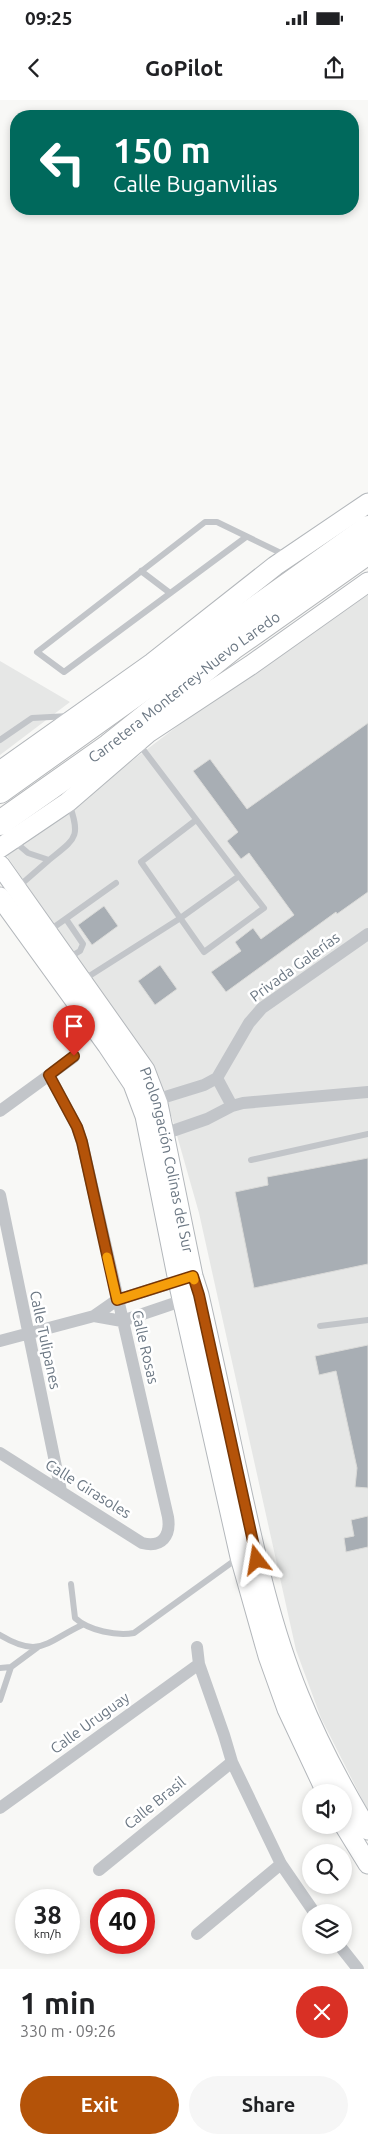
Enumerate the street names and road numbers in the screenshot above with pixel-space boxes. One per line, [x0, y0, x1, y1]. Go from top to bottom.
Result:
street label: Carretera Monterrey-Nuevo Laredo [85, 608, 283, 766]
street label: Privada Galerías [247, 928, 343, 1005]
street label: Prolongación Colinas del Sur [137, 1064, 197, 1255]
street label: Calle Tulipanes [27, 1289, 64, 1391]
street label: Calle Rosas [129, 1308, 162, 1385]
street label: Calle Girasoles [42, 1456, 134, 1522]
street label: Calle Uruguay [47, 1688, 132, 1757]
street label: Calle Brasil [121, 1773, 189, 1832]

